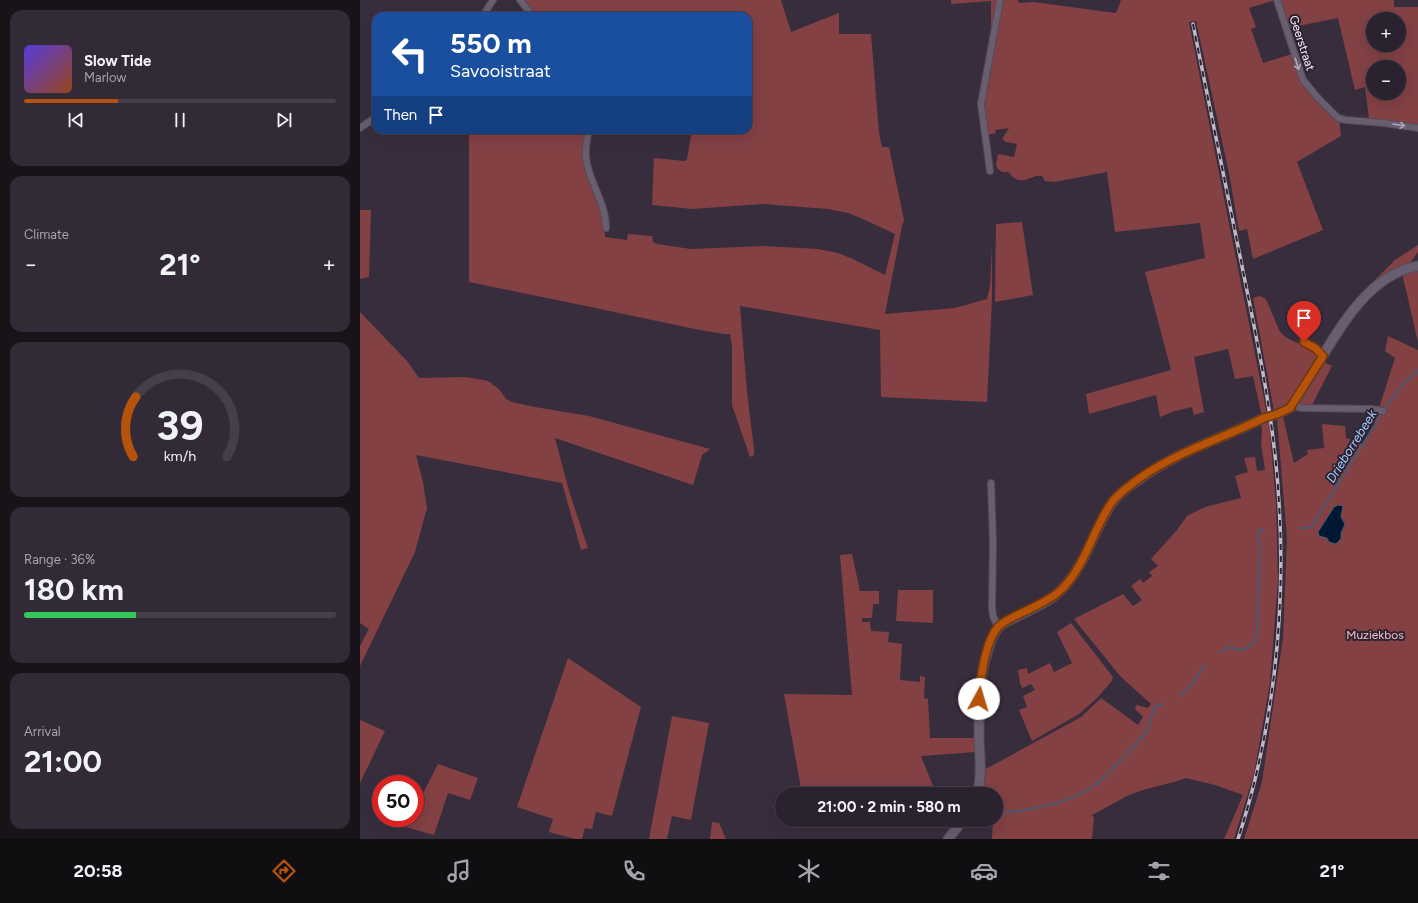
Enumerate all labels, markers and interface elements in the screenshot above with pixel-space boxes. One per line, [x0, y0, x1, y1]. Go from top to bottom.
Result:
map controls [1366, 12, 1406, 100]
button: + [1366, 12, 1406, 52]
street label: Geerstraat [1286, 14, 1318, 73]
text: 550 m [450, 26, 532, 60]
icon: left [384, 28, 436, 80]
text: Slow Tide [84, 52, 151, 70]
one-way arrow [1294, 57, 1301, 70]
text: Savooistraat [450, 60, 551, 82]
button: − [1366, 60, 1406, 100]
text: Marlow [84, 70, 126, 85]
icon: arrive [425, 104, 447, 126]
text: Then [384, 106, 417, 124]
icon: previous [65, 109, 87, 131]
icon: pause [169, 109, 191, 131]
icon: next [273, 109, 295, 131]
one-way arrow [1392, 121, 1405, 129]
text: Climate [24, 227, 69, 242]
text: 21° [159, 246, 201, 283]
text: − [24, 251, 38, 278]
text: + [322, 251, 336, 278]
pin [1287, 301, 1321, 342]
icon: arrive [1293, 307, 1315, 329]
text: 39 [156, 400, 204, 450]
water label: Drieborrebeek [1323, 407, 1380, 485]
text: km/h [164, 447, 196, 465]
text: Range · 36% [24, 552, 95, 567]
text: 180 km [24, 571, 124, 608]
park label: Muziekbos [1346, 628, 1404, 642]
position arrow [958, 678, 1000, 720]
text: Arrival [24, 724, 61, 739]
text: 21:00 [24, 743, 102, 780]
speed limit sign: 50 [372, 775, 424, 827]
text: 21:00 · 2 min · 580 m [817, 798, 961, 816]
icon: directions [270, 857, 298, 885]
icon: music [445, 857, 473, 885]
icon: phone [620, 857, 648, 885]
icon: climate [795, 857, 823, 885]
icon: car [970, 857, 998, 885]
icon: filters [1145, 857, 1173, 885]
text: 20:58 [74, 860, 122, 882]
text: 21° [1320, 860, 1344, 882]

